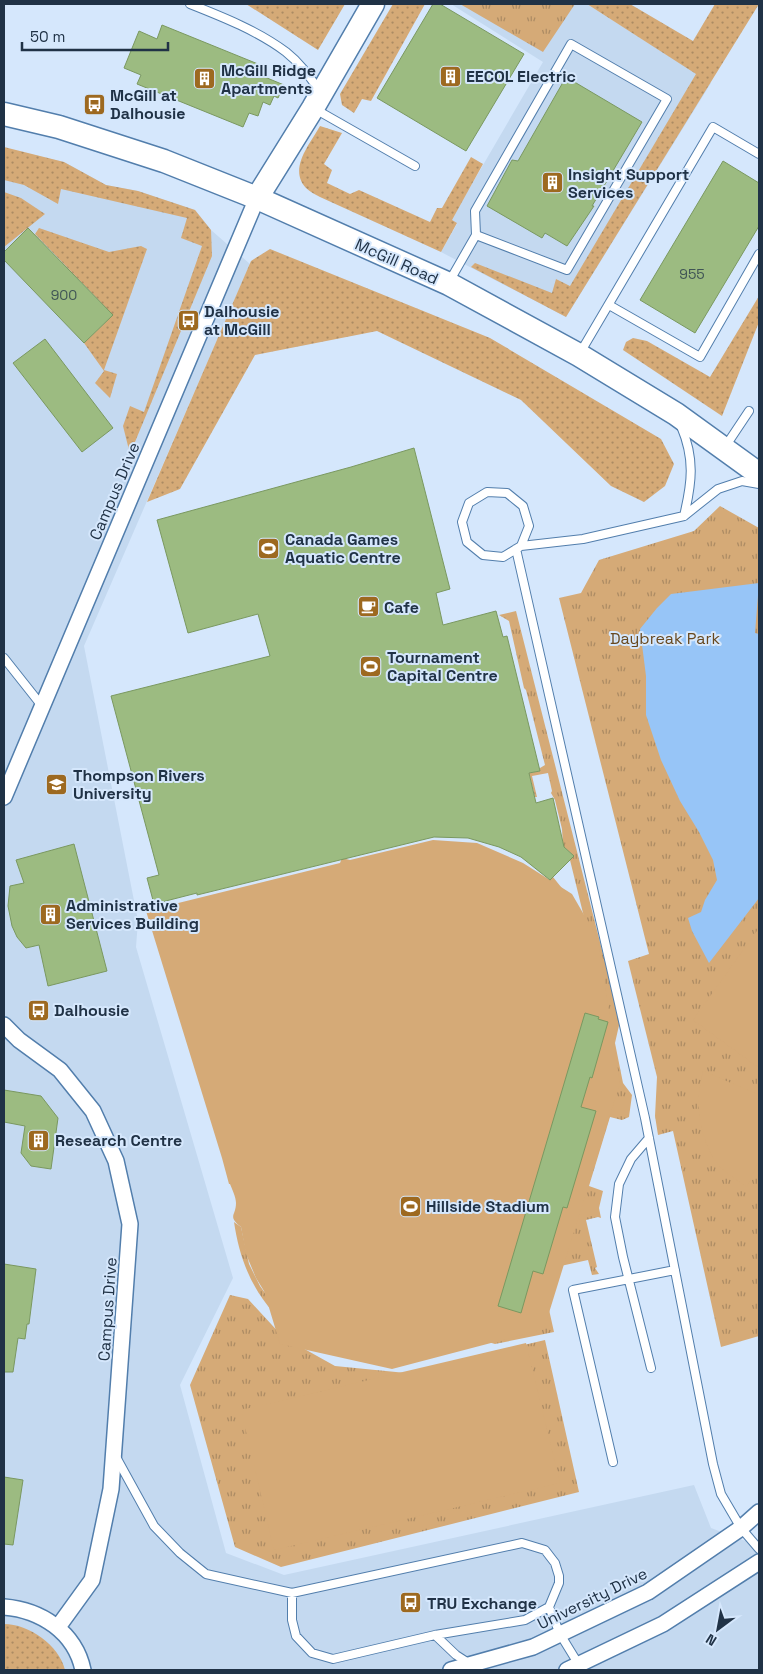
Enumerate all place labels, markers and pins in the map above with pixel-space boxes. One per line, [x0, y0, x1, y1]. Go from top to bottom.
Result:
place label: McGill Ridge Apartments [221, 60, 316, 99]
building icon: EECOL Electric [438, 64, 462, 88]
place label: EECOL Electric [466, 66, 576, 87]
building icon: McGill Ridge Apartments [193, 67, 217, 91]
place label: McGill at Dalhousie [110, 85, 186, 124]
bus stop icon: McGill at Dalhousie [82, 92, 106, 116]
place label: Insight Support Services [568, 164, 689, 203]
building icon: Insight Support Services [540, 171, 564, 195]
place label: Dalhousie at McGill [204, 301, 280, 340]
bus stop icon: Dalhousie at McGill [176, 308, 200, 332]
place label: Canada Games Aquatic Centre [285, 529, 401, 568]
sports icon: Canada Games Aquatic Centre [257, 536, 281, 560]
cafe icon: Cafe [356, 595, 380, 619]
place label: Cafe [384, 597, 419, 618]
place label: Tournament Capital Centre [387, 647, 498, 686]
sports icon: Tournament Capital Centre [359, 654, 383, 678]
place label: Thompson Rivers University [73, 765, 205, 804]
school or university icon: Thompson Rivers University [45, 772, 69, 796]
place label: Administrative Services Building [66, 895, 199, 934]
building icon: Administrative Services Building [38, 902, 62, 926]
bus stop icon: Dalhousie [26, 998, 50, 1022]
place label: Dalhousie [54, 1000, 130, 1021]
building icon: Research Centre [27, 1128, 51, 1152]
place label: Research Centre [55, 1130, 182, 1151]
sports icon: Hillside Stadium [398, 1194, 422, 1218]
place label: Hillside Stadium [426, 1196, 549, 1217]
bus stop icon: TRU Exchange [399, 1591, 423, 1615]
place label: TRU Exchange [427, 1593, 537, 1614]

